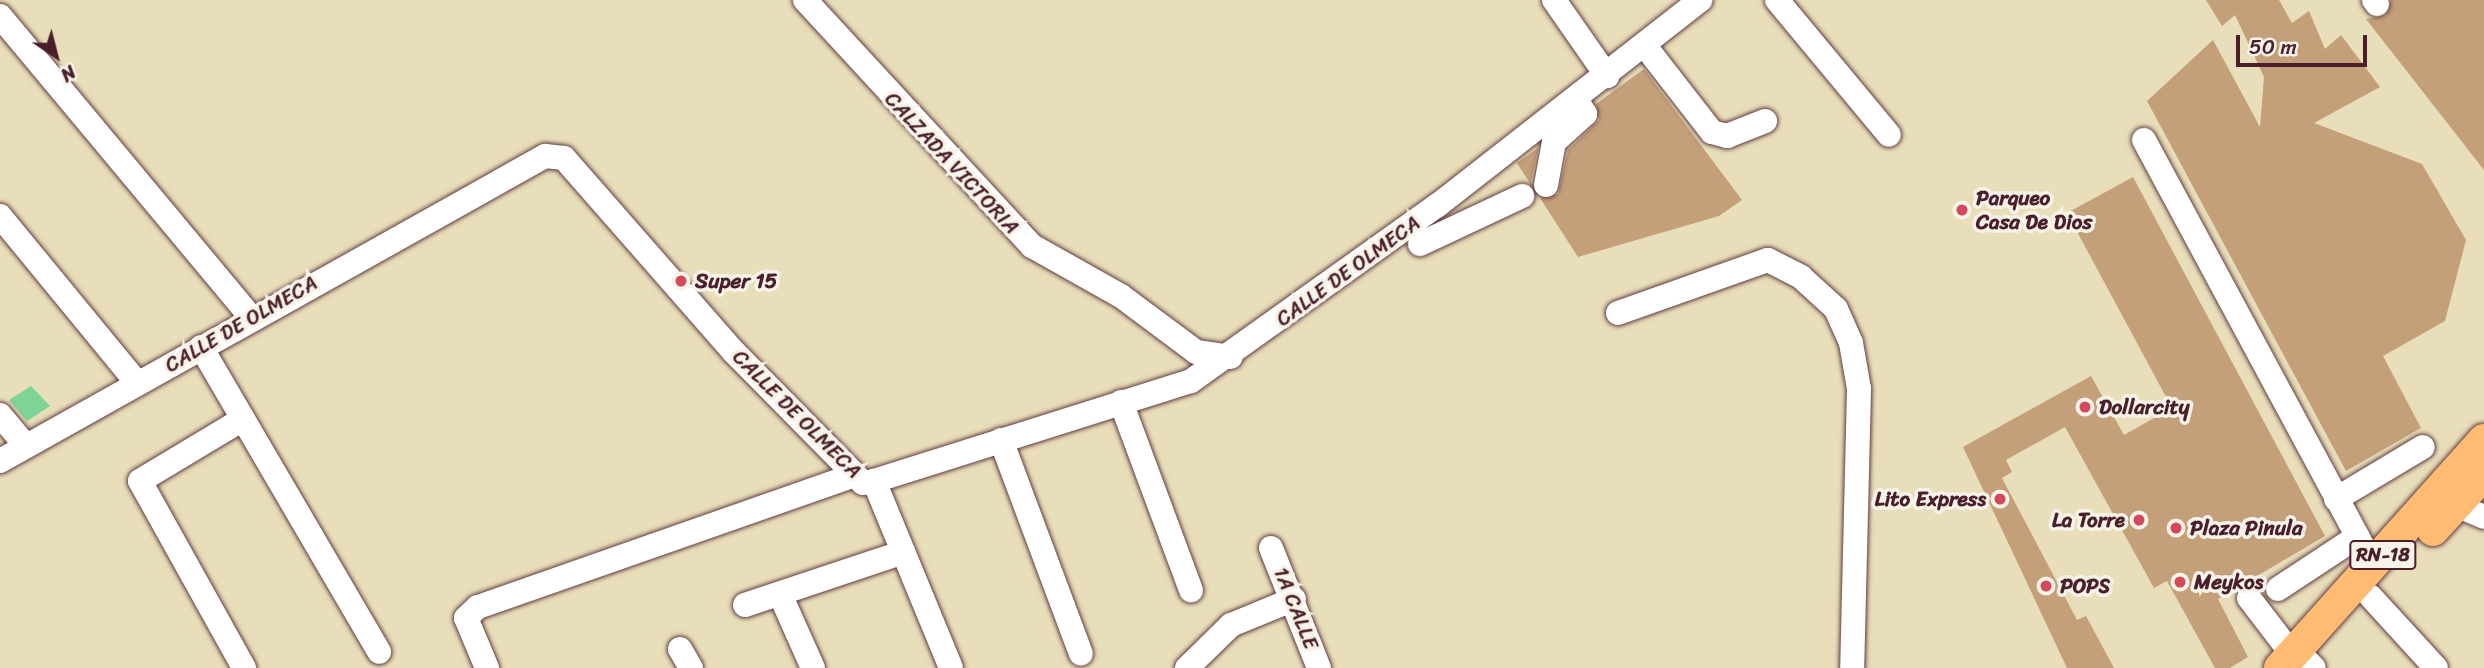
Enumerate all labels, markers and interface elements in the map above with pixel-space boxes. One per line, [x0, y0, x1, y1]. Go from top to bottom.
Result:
north arrow [21, 21, 91, 91]
scale bar [2239, 21, 2370, 65]
text: 50 m [2249, 28, 2297, 66]
text: N [53, 56, 83, 91]
street label: CALZADA VICTORIA [880, 87, 1024, 239]
place label: Parqueo Casa De Dios [1976, 185, 2093, 235]
marker: Parqueo Casa De Dios [1954, 202, 1970, 218]
street label: CALLE DE OLMECA [1271, 210, 1425, 332]
place label: Super 15 [695, 268, 777, 294]
street label: CALLE DE OLMECA [160, 270, 322, 378]
marker: Super 15 [673, 273, 689, 289]
street label: CALLE DE OLMECA [727, 344, 867, 484]
place label: Dollarcity [2099, 394, 2190, 420]
marker: Dollarcity [2077, 399, 2093, 415]
place label: Lito Express [1873, 486, 1986, 512]
marker: Lito Express [1992, 491, 2008, 507]
place label: La Torre [2051, 507, 2125, 533]
marker: La Torre [2131, 512, 2147, 528]
place label: Plaza Pinula [2190, 515, 2303, 541]
marker: Plaza Pinula [2168, 520, 2184, 536]
road number: RN-18 [2348, 540, 2418, 570]
street label: 1A CALLE [1268, 563, 1324, 653]
place label: Meykos [2194, 569, 2263, 595]
place label: POPS [2060, 573, 2110, 599]
marker: Meykos [2172, 574, 2188, 590]
marker: POPS [2038, 578, 2054, 594]

